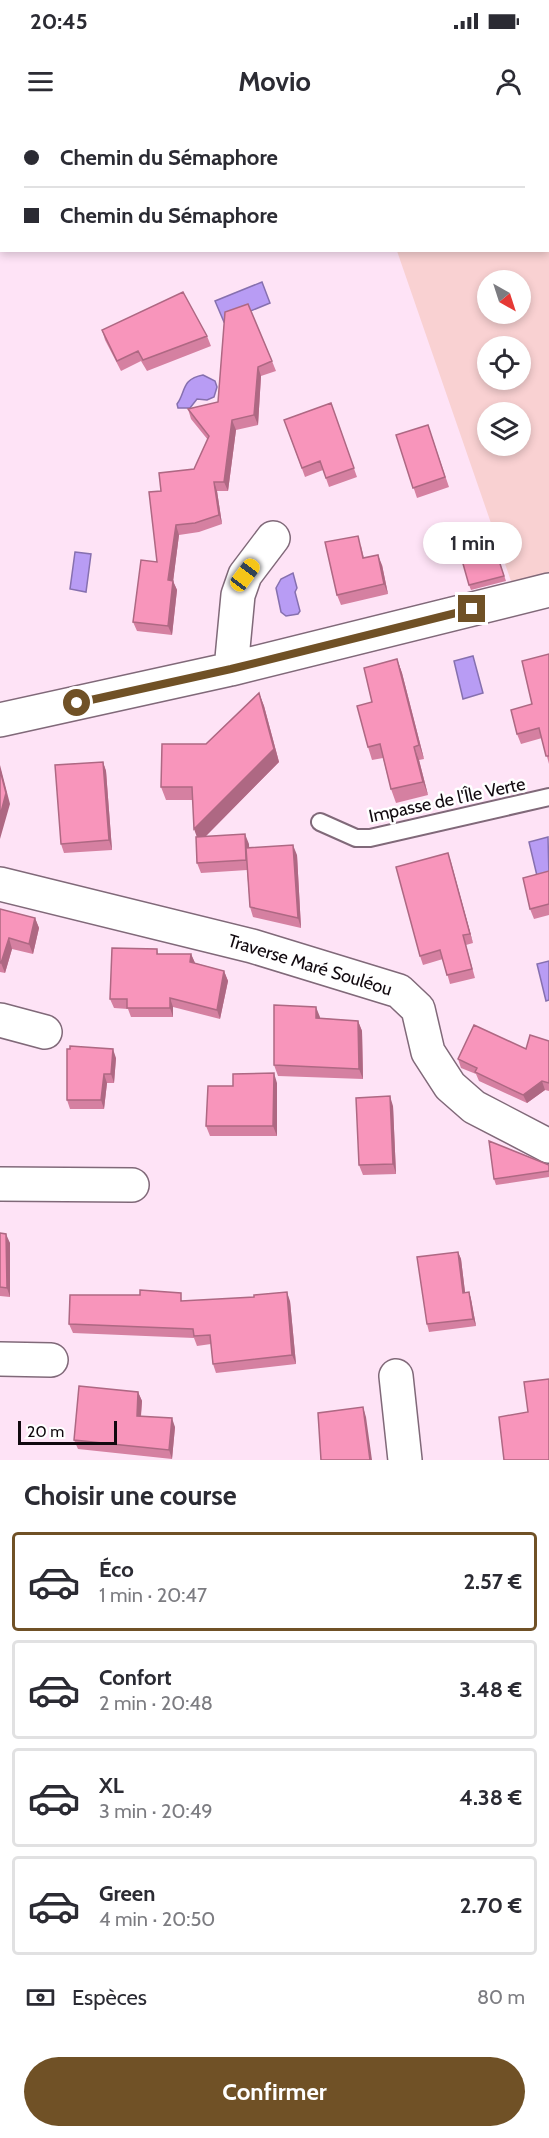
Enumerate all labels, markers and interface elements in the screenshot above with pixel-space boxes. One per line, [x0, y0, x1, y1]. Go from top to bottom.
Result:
text: 20:45 [30, 8, 88, 35]
icon: menu [24, 65, 57, 98]
text: Movio [238, 65, 311, 98]
icon: person [492, 65, 525, 98]
text: Chemin du Sémaphore [60, 144, 278, 171]
text: Chemin du Sémaphore [60, 202, 278, 229]
north arrow [477, 270, 531, 324]
map controls [477, 270, 531, 456]
button: locate [477, 336, 531, 390]
button: layers [477, 402, 531, 456]
callout: 1 min [422, 522, 522, 564]
text: 1 min [450, 531, 495, 555]
car [227, 555, 263, 595]
route end [458, 595, 485, 622]
route start [63, 689, 90, 716]
street label: Impasse de l'Île Verte [367, 773, 527, 827]
street label: Traverse Maré Souléou [225, 930, 395, 1000]
scale bar [18, 1418, 117, 1446]
text: 20 m [27, 1422, 64, 1441]
text: Choisir une course [24, 1479, 237, 1512]
icon: car [27, 1555, 81, 1609]
text: Éco [99, 1556, 134, 1583]
text: 2.57 € [463, 1568, 522, 1595]
text: 1 min · 20:47 [99, 1583, 207, 1607]
icon: car [27, 1663, 81, 1717]
text: Confort [99, 1664, 172, 1691]
text: 3.48 € [459, 1676, 522, 1703]
text: 2 min · 20:48 [99, 1691, 213, 1715]
icon: car [27, 1771, 81, 1825]
text: XL [99, 1772, 124, 1799]
text: 4.38 € [459, 1784, 522, 1811]
text: 3 min · 20:49 [99, 1799, 213, 1823]
icon: car [27, 1879, 81, 1933]
text: Green [99, 1880, 155, 1907]
text: 2.70 € [460, 1892, 522, 1919]
text: 4 min · 20:50 [99, 1907, 215, 1931]
icon: cash [24, 1981, 57, 2014]
text: Espèces [72, 1984, 147, 2011]
text: 80 m [477, 1985, 525, 2009]
button: Confirmer [24, 2057, 525, 2126]

